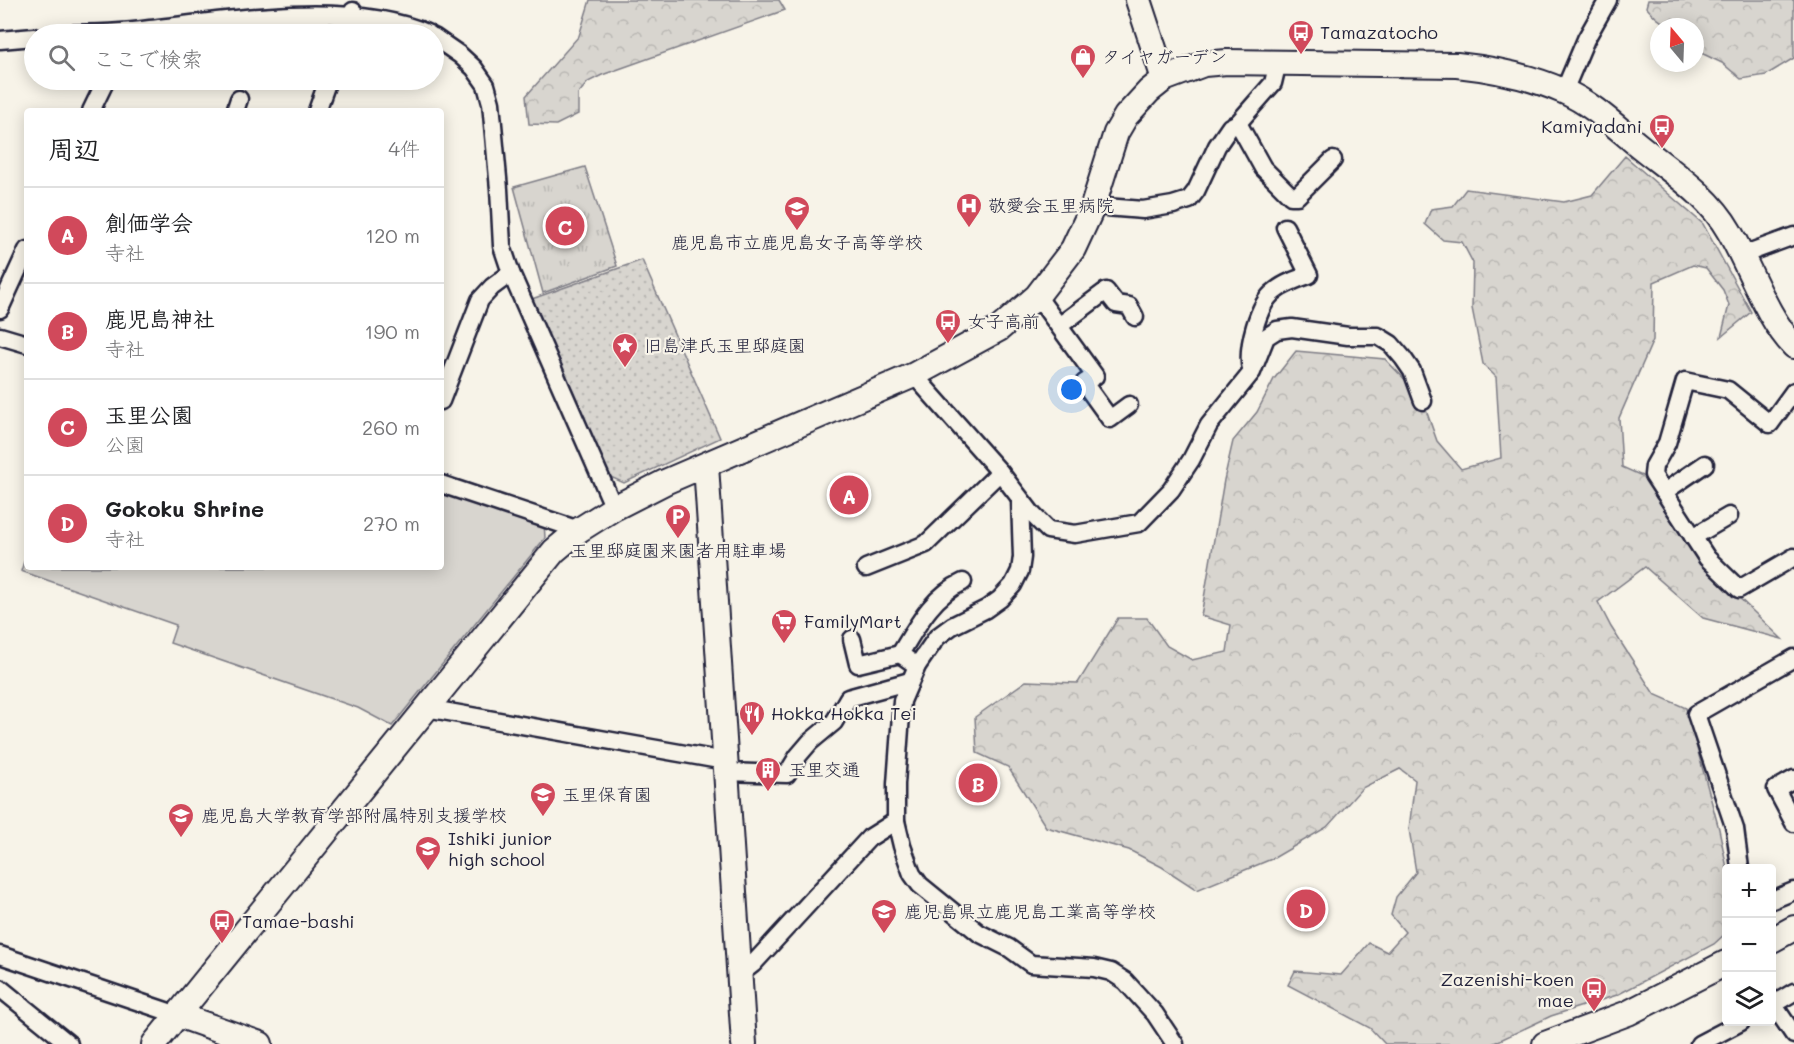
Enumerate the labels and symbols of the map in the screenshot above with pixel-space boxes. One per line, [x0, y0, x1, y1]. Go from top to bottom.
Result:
bus stop icon: Tamazatocho [1286, 18, 1316, 56]
north arrow [1650, 18, 1704, 72]
place label: Tamazatocho [1320, 20, 1438, 44]
shop icon: タイヤガーデン [1068, 42, 1098, 80]
place label: タイヤガーデン [1102, 44, 1227, 68]
bus stop icon: Kamiyadani [1647, 112, 1677, 150]
place label: Kamiyadani [1541, 114, 1642, 138]
hospital icon: 敬愛会玉里病院 [954, 191, 984, 229]
place label: 敬愛会玉里病院 [988, 193, 1114, 217]
school or university icon: 鹿児島市立鹿児島女子高等学校 [782, 194, 812, 232]
pin: C [546, 204, 584, 248]
place label: 鹿児島市立鹿児島女子高等学校 [671, 230, 923, 254]
bus stop icon: 女子高前 [933, 307, 963, 345]
place label: 女子高前 [968, 309, 1040, 333]
place icon: 旧島津氏玉里邸庭園 [610, 331, 640, 369]
place label: 旧島津氏玉里邸庭園 [644, 333, 806, 357]
your location [1057, 375, 1086, 404]
pin: A [830, 472, 868, 518]
parking icon: 玉里邸庭園来園者用駐車場 [663, 502, 693, 540]
place label: 玉里邸庭園来園者用駐車場 [570, 538, 786, 562]
supermarket icon: FamilyMart [769, 607, 799, 645]
place label: FamilyMart [804, 609, 902, 633]
restaurant icon: Hokka Hokka Tei [737, 699, 767, 737]
place label: Hokka Hokka Tei [771, 701, 917, 725]
building icon: 玉里交通 [753, 755, 783, 793]
place label: 玉里交通 [788, 757, 860, 781]
pin: B [958, 760, 998, 806]
school or university icon: 玉里保育園 [528, 780, 558, 818]
place label: 玉里保育園 [562, 782, 652, 806]
school or university icon: 鹿児島大学教育学部附属特別支援学校 [166, 801, 196, 839]
place label: 鹿児島大学教育学部附属特別支援学校 [201, 803, 507, 827]
place label: Ishiki junior high school [448, 826, 552, 871]
school or university icon: Ishiki junior high school [413, 834, 443, 872]
pin: D [1286, 886, 1326, 932]
school or university icon: 鹿児島県立鹿児島工業高等学校 [869, 897, 899, 935]
place label: 鹿児島県立鹿児島工業高等学校 [904, 899, 1156, 923]
bus stop icon: Tamae-bashi [207, 907, 237, 945]
place label: Tamae-bashi [242, 909, 355, 933]
place label: Zazenishi-koen mae [1441, 967, 1574, 1012]
bus stop icon: Zazenishi-koen mae [1579, 975, 1609, 1013]

